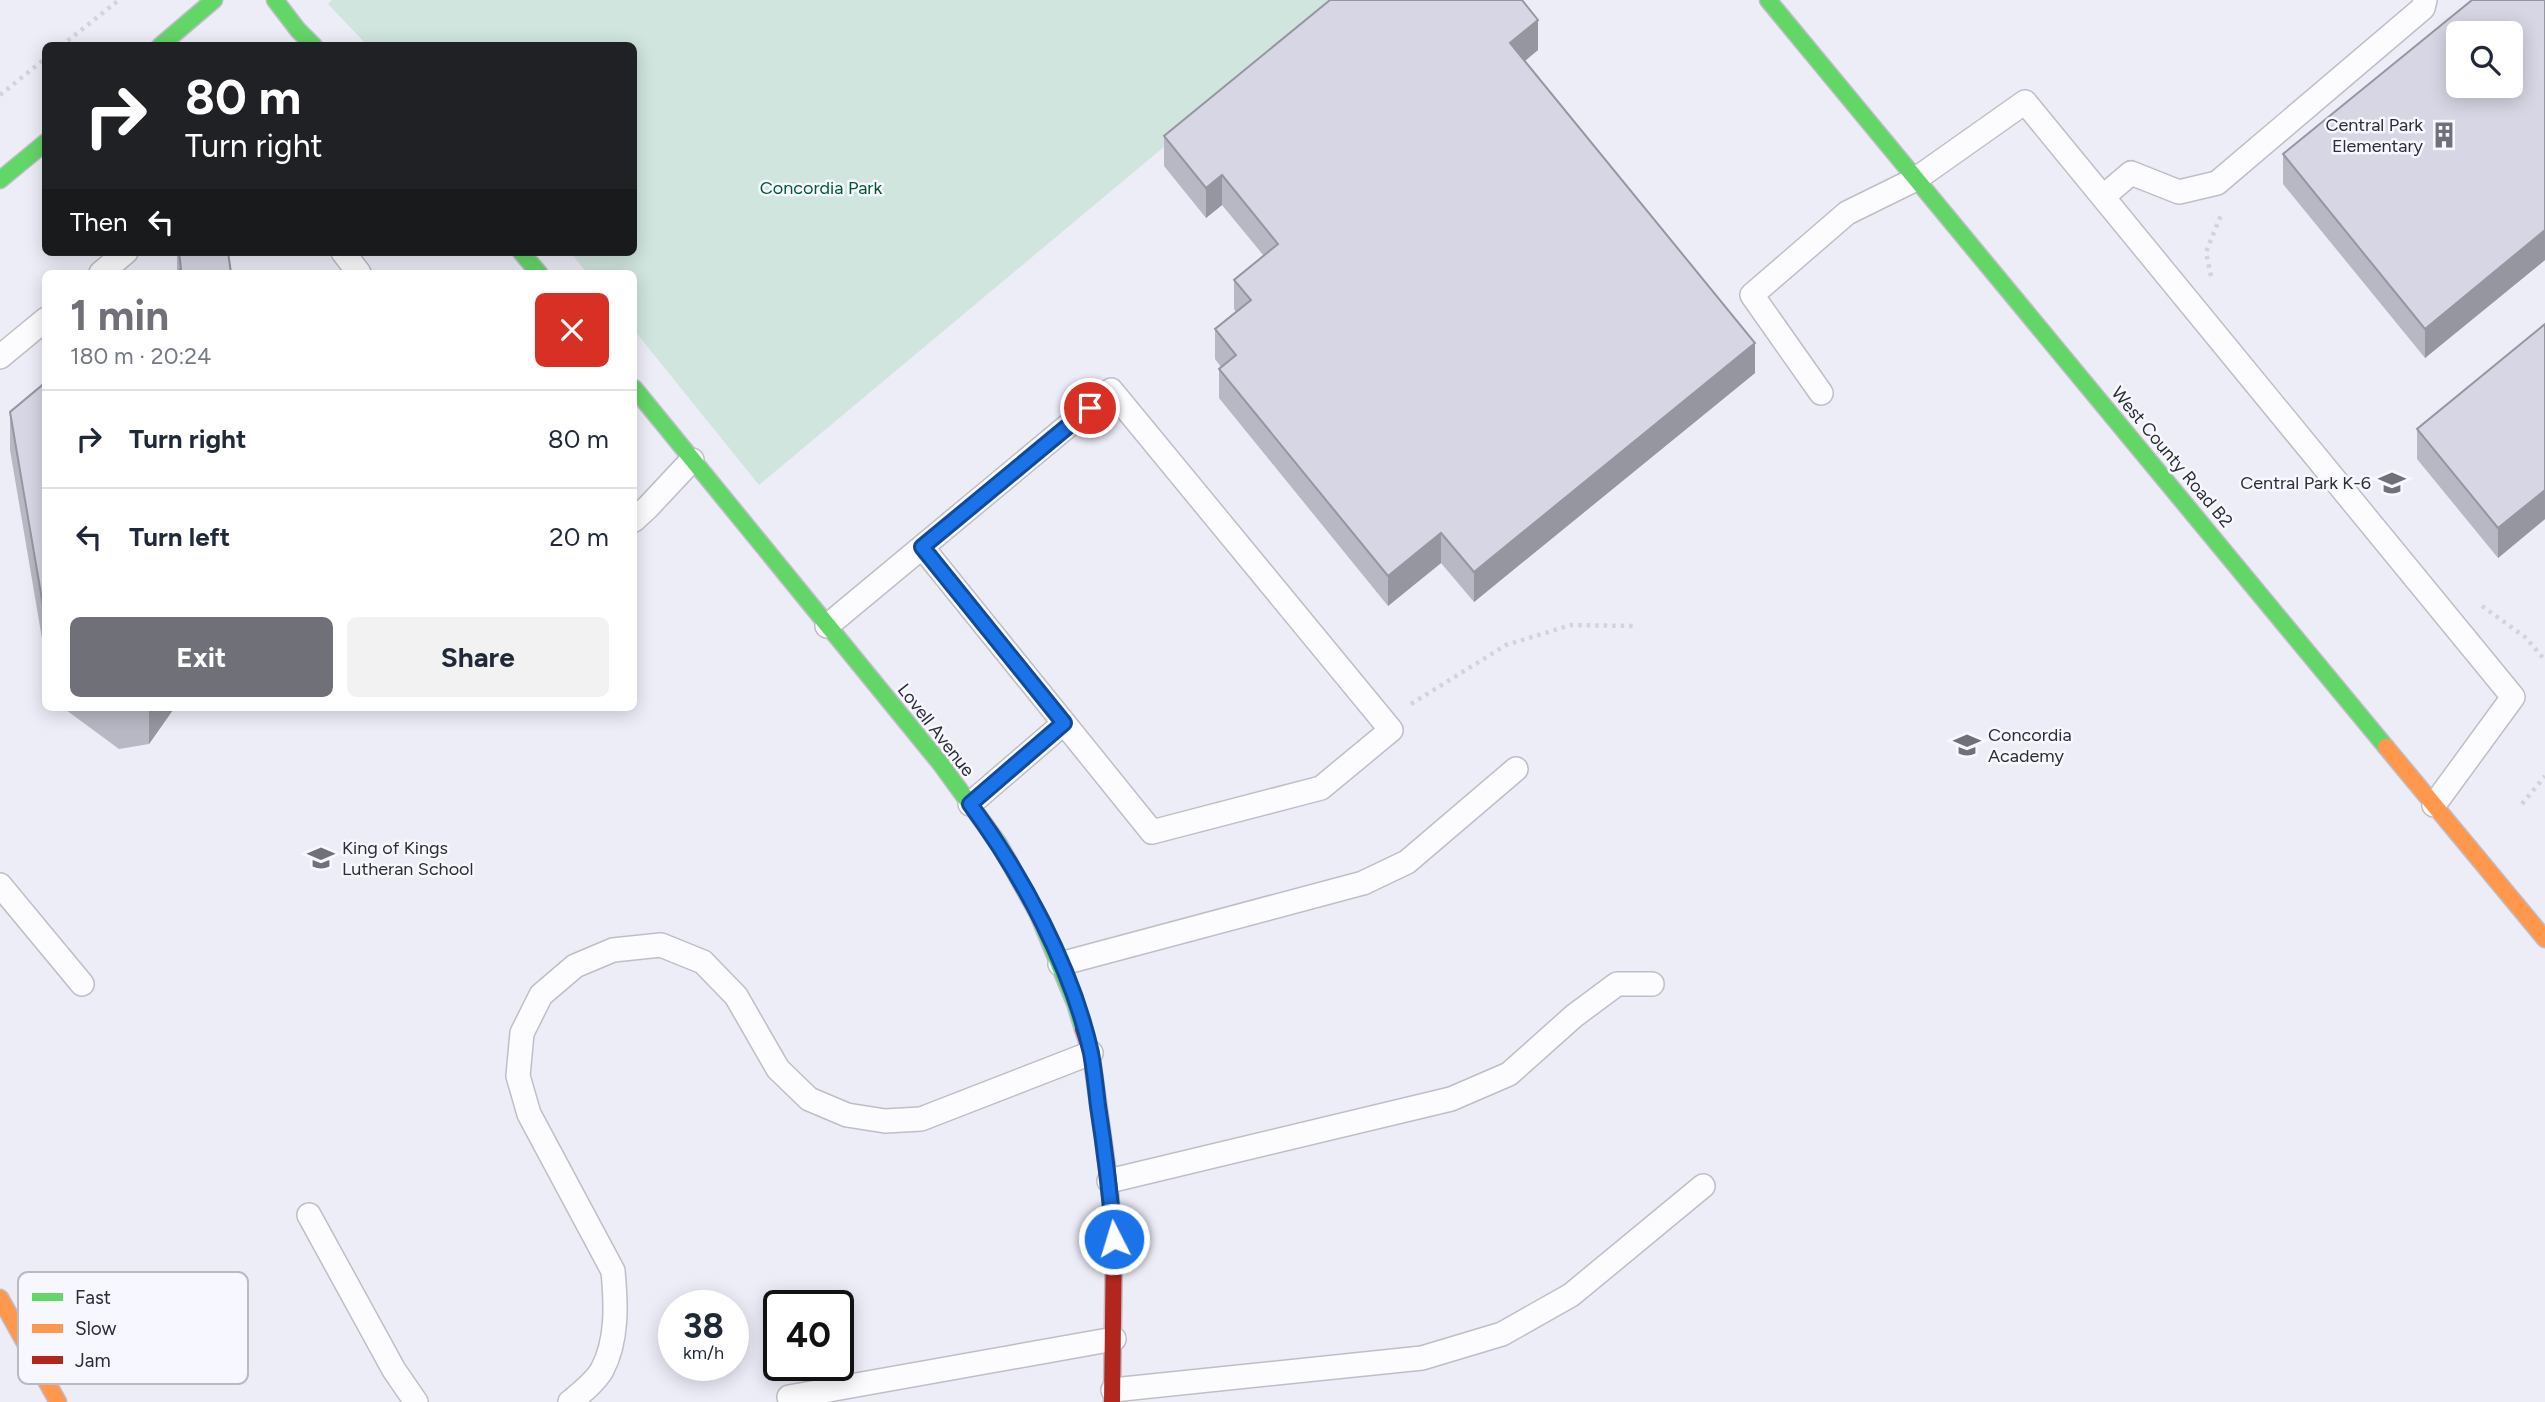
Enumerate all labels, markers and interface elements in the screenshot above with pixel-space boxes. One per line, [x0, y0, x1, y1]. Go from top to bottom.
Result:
map controls [2446, 21, 2523, 98]
button: search [2446, 21, 2523, 98]
text: 80 m [185, 67, 301, 126]
icon: right [70, 70, 161, 161]
place label: Central Park Elementary [2325, 114, 2424, 157]
building icon: Central Park Elementary [2429, 120, 2459, 150]
text: Turn right [185, 127, 323, 165]
park label: Concordia Park [760, 177, 882, 199]
icon: left [142, 203, 180, 241]
text: Then [70, 206, 128, 238]
text: 1 min [70, 290, 169, 341]
button: close [535, 293, 609, 367]
text: 180 m · 20:24 [70, 342, 211, 370]
pin [1060, 378, 1120, 438]
street label: West County Road B2 [2107, 382, 2237, 532]
icon: arrive [1071, 389, 1109, 427]
icon: right [70, 420, 108, 458]
text: Turn right [129, 423, 246, 455]
text: 80 m [548, 423, 609, 455]
school or university icon: Central Park K-6 [2377, 468, 2407, 498]
place label: Central Park K-6 [2240, 472, 2371, 494]
icon: left [70, 518, 108, 556]
text: Turn left [129, 521, 230, 553]
text: 20 m [549, 521, 609, 553]
button: Exit [70, 617, 333, 697]
button: Share [347, 617, 609, 697]
street label: Lovell Avenue [893, 679, 979, 781]
place label: Concordia Academy [1988, 724, 2072, 767]
school or university icon: Concordia Academy [1952, 730, 1982, 760]
place label: King of Kings Lutheran School [342, 837, 474, 880]
school or university icon: King of Kings Lutheran School [306, 843, 336, 873]
position arrow [1077, 1202, 1151, 1276]
legend [18, 1272, 248, 1384]
text: Fast [75, 1286, 111, 1309]
speed limit sign: 40 [763, 1290, 854, 1381]
text: 38 [683, 1305, 724, 1347]
text: Slow [75, 1317, 117, 1340]
text: km/h [683, 1342, 724, 1364]
text: Jam [75, 1349, 111, 1372]

